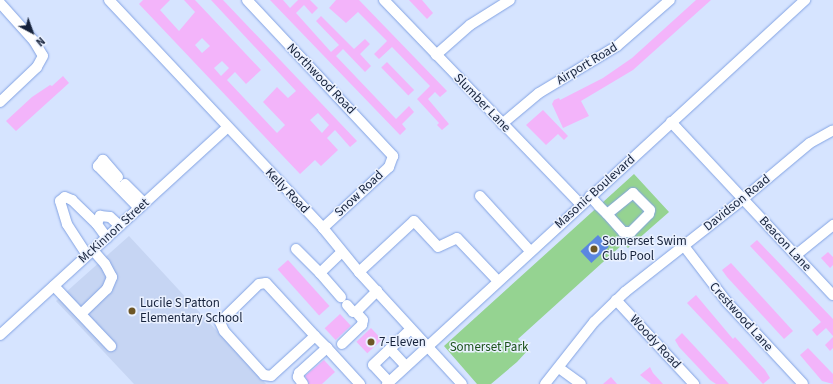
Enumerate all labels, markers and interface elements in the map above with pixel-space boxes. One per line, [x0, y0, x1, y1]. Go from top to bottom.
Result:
north arrow [12, 12, 52, 52]
text: N [33, 33, 48, 49]
street label: Northwood Road [283, 40, 359, 118]
street label: Airport Road [554, 40, 620, 88]
street label: Slumber Lane [450, 71, 514, 135]
street label: Masonic Boulevard [552, 152, 638, 232]
street label: Kelly Road [262, 165, 312, 217]
street label: Snow Road [331, 168, 387, 220]
street label: Davidson Road [701, 171, 773, 235]
street label: McKinnon Street [75, 195, 153, 267]
street label: Beacon Lane [756, 213, 814, 275]
place label: Somerset Swim Club Pool [602, 234, 687, 265]
marker: Somerset Swim Club Pool [589, 244, 599, 254]
street label: Crestwood Lane [706, 279, 776, 355]
place label: Lucile S Patton Elementary School [140, 296, 242, 327]
marker: Lucile S Patton Elementary School [127, 306, 137, 316]
street label: Woody Road [626, 312, 684, 372]
place label: 7-Eleven [379, 334, 426, 350]
marker: 7-Eleven [366, 337, 376, 347]
park label: Somerset Park [450, 339, 528, 355]

